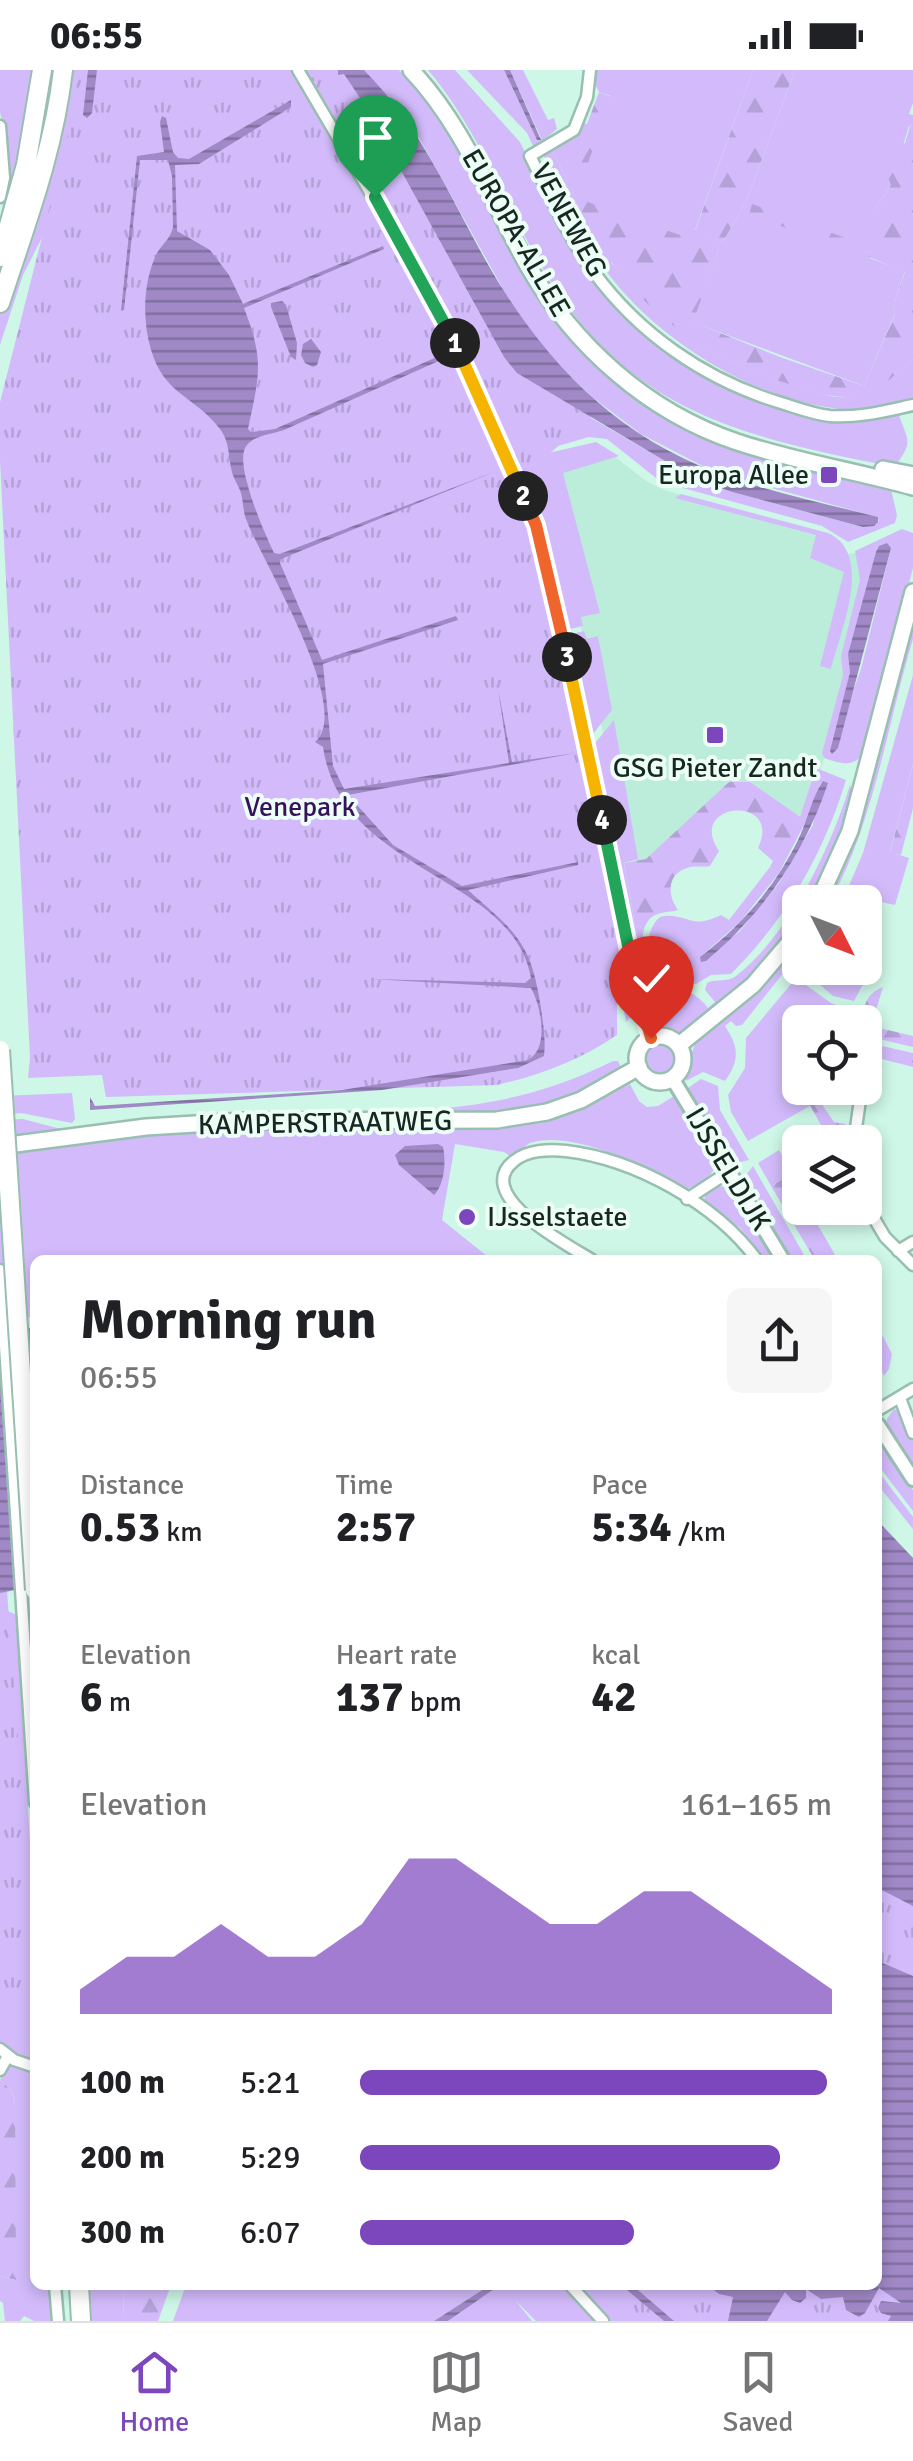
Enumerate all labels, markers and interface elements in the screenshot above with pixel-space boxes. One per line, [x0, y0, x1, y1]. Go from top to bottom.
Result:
text: 06:55 [50, 12, 143, 59]
pin [333, 95, 418, 198]
icon: arrive [348, 110, 403, 165]
street label: EUROPA-ALLEE [454, 143, 578, 323]
street label: VENEWEG [524, 157, 614, 283]
pin: 1 [430, 318, 480, 368]
text: 1 [447, 326, 463, 360]
place label: Europa Allee [658, 458, 809, 492]
marker: Europa Allee [818, 464, 840, 486]
pin: 2 [498, 471, 548, 521]
text: 2 [515, 479, 531, 513]
pin: 3 [542, 632, 592, 682]
text: 3 [559, 640, 575, 674]
marker: GSG Pieter Zandt [704, 724, 726, 746]
place label: GSG Pieter Zandt [613, 751, 817, 785]
park label: Venepark [244, 790, 356, 824]
pin: 4 [577, 795, 627, 845]
text: 4 [594, 803, 610, 837]
north arrow [782, 885, 882, 985]
map controls [782, 885, 882, 1225]
pin [609, 936, 694, 1039]
icon: check [624, 951, 679, 1006]
button: locate [782, 1005, 882, 1105]
street label: IJSSELDIJK [678, 1101, 778, 1237]
street label: KAMPERSTRAATWEG [198, 1104, 452, 1142]
button: layers [782, 1125, 882, 1225]
place label: IJsselstaete [487, 1200, 627, 1234]
marker: IJsselstaete [456, 1206, 478, 1228]
text: Morning run [80, 1286, 377, 1354]
button: share [727, 1288, 832, 1393]
text: 06:55 [80, 1358, 158, 1397]
text: Distance [80, 1468, 184, 1502]
text: Time [336, 1468, 393, 1502]
text: Pace [591, 1468, 648, 1502]
text: 0.53 [80, 1502, 160, 1553]
text: 2:57 [336, 1502, 416, 1553]
text: 5:34 [591, 1502, 672, 1553]
text: km [160, 1515, 203, 1549]
text: /km [672, 1515, 726, 1549]
text: Elevation [80, 1638, 192, 1672]
text: Heart rate [336, 1638, 457, 1672]
text: kcal [591, 1638, 640, 1672]
text: 6 [80, 1672, 103, 1723]
text: 137 [336, 1672, 404, 1723]
text: 42 [591, 1672, 637, 1723]
text: m [103, 1685, 131, 1719]
text: bpm [404, 1685, 462, 1719]
text: Elevation [80, 1785, 207, 1824]
text: 161–165 m [681, 1785, 832, 1824]
text: 100 m [80, 2063, 165, 2102]
text: 5:21 [240, 2063, 300, 2102]
text: 200 m [80, 2138, 165, 2177]
text: 5:29 [240, 2138, 300, 2177]
text: 300 m [80, 2213, 165, 2252]
text: 6:07 [240, 2213, 300, 2252]
tab: Home [120, 2345, 189, 2439]
tab: Map [429, 2345, 484, 2439]
tab: Saved [723, 2345, 793, 2439]

